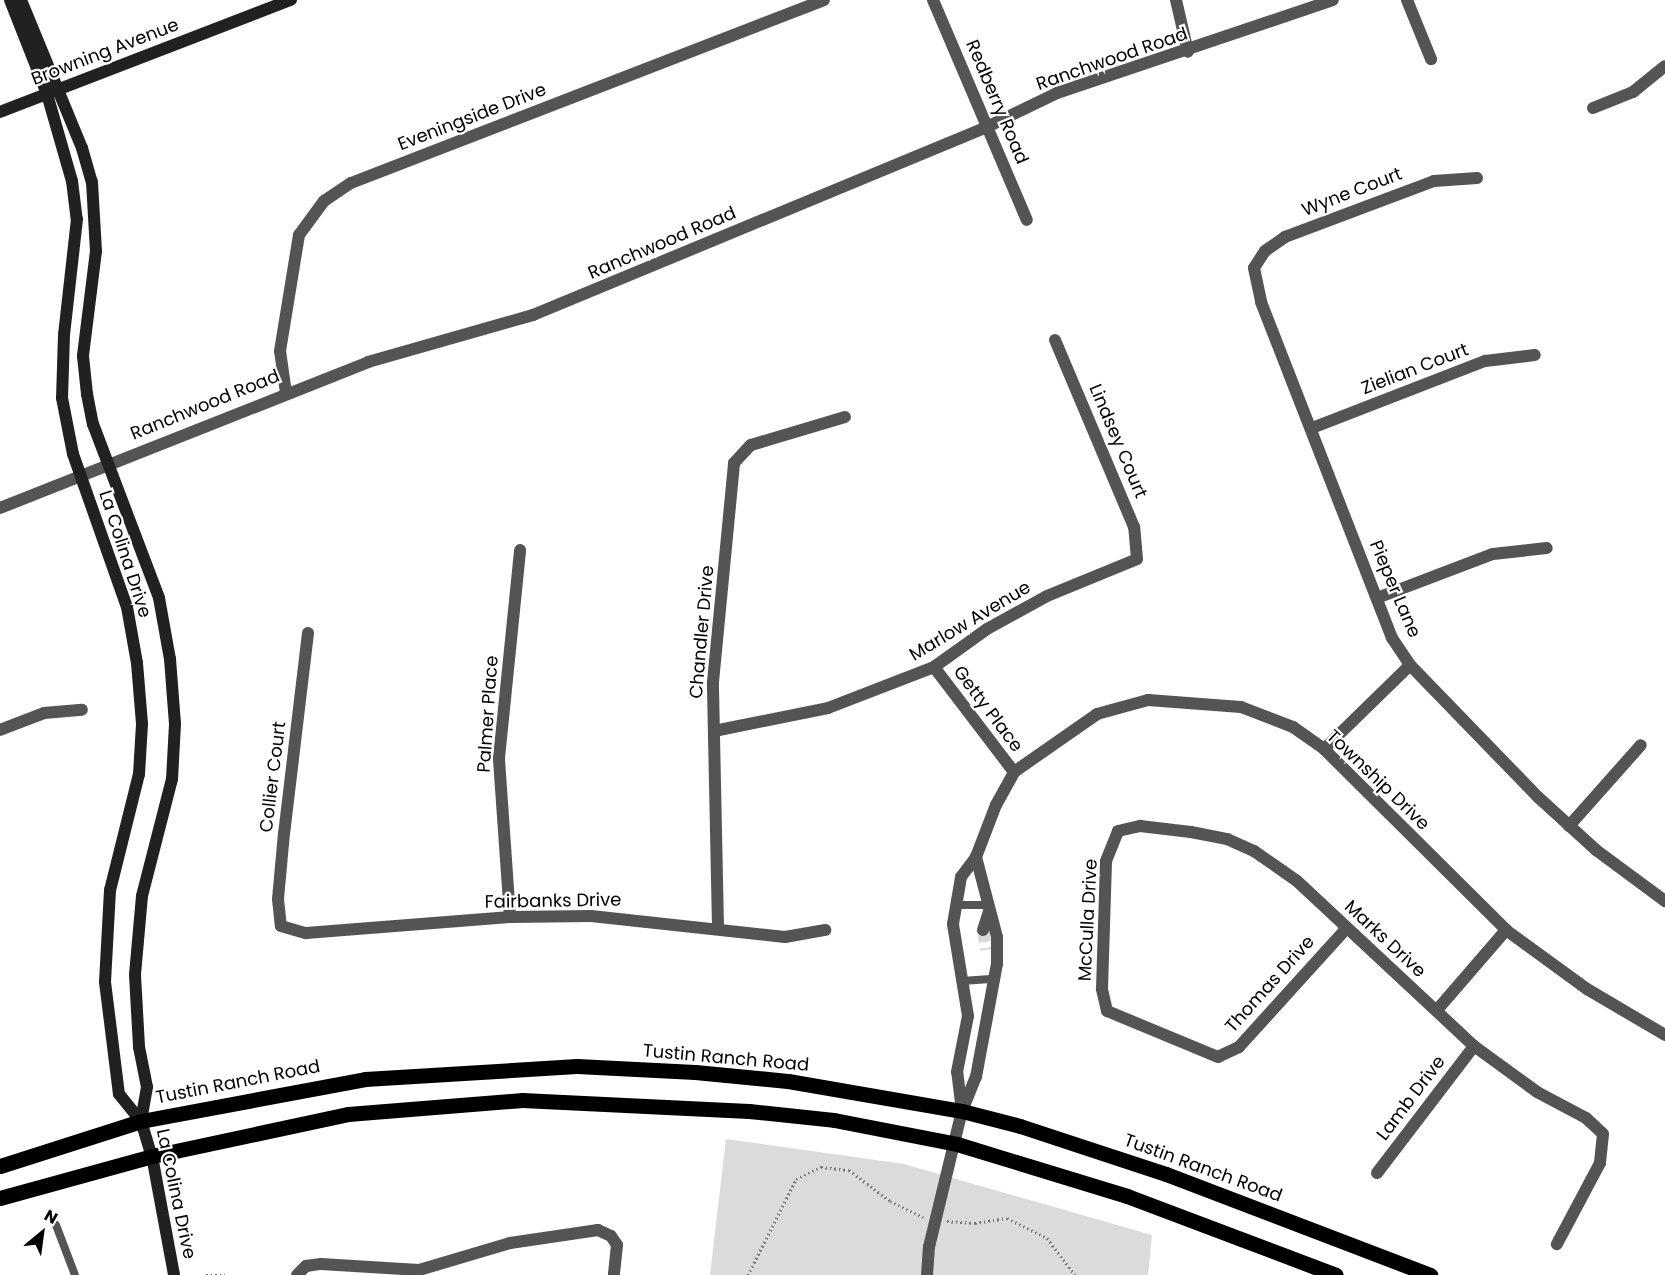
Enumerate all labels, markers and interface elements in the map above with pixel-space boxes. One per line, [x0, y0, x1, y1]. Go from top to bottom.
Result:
street label: Browning Avenue [28, 14, 182, 90]
street label: Ranchwood Road [1033, 23, 1191, 95]
street label: Redberry Road [961, 37, 1033, 167]
street label: Eveningside Drive [395, 79, 549, 155]
street label: Wyne Court [1299, 163, 1405, 221]
street label: Ranchwood Road [585, 202, 739, 284]
street label: Zielian Court [1358, 339, 1472, 399]
street label: Ranchwood Road [127, 365, 283, 445]
street label: Lindsey Court [1084, 381, 1152, 501]
street label: La Colina Drive [94, 488, 156, 620]
street label: Pieper Lane [1365, 537, 1425, 641]
street label: Chandler Drive [685, 565, 719, 699]
street label: Marlow Avenue [906, 576, 1034, 666]
street label: Palmer Place [473, 655, 503, 773]
street label: Getty Place [949, 662, 1027, 756]
street label: Collier Court [255, 720, 291, 834]
street label: Township Drive [1322, 725, 1434, 835]
street label: McCulla Drive [1074, 858, 1102, 982]
street label: Fairbanks Drive [484, 889, 622, 913]
street label: Marks Drive [1340, 896, 1430, 982]
street label: Thomas Drive [1221, 931, 1319, 1037]
street label: Tustin Ranch Road [642, 1040, 810, 1076]
street label: Lamb Drive [1372, 1051, 1450, 1145]
street label: Tustin Ranch Road [154, 1055, 322, 1109]
street label: La Colina Drive [152, 1127, 200, 1261]
street label: Tustin Ranch Road [1121, 1129, 1285, 1207]
north arrow [12, 1203, 72, 1263]
text: N [40, 1204, 62, 1230]

